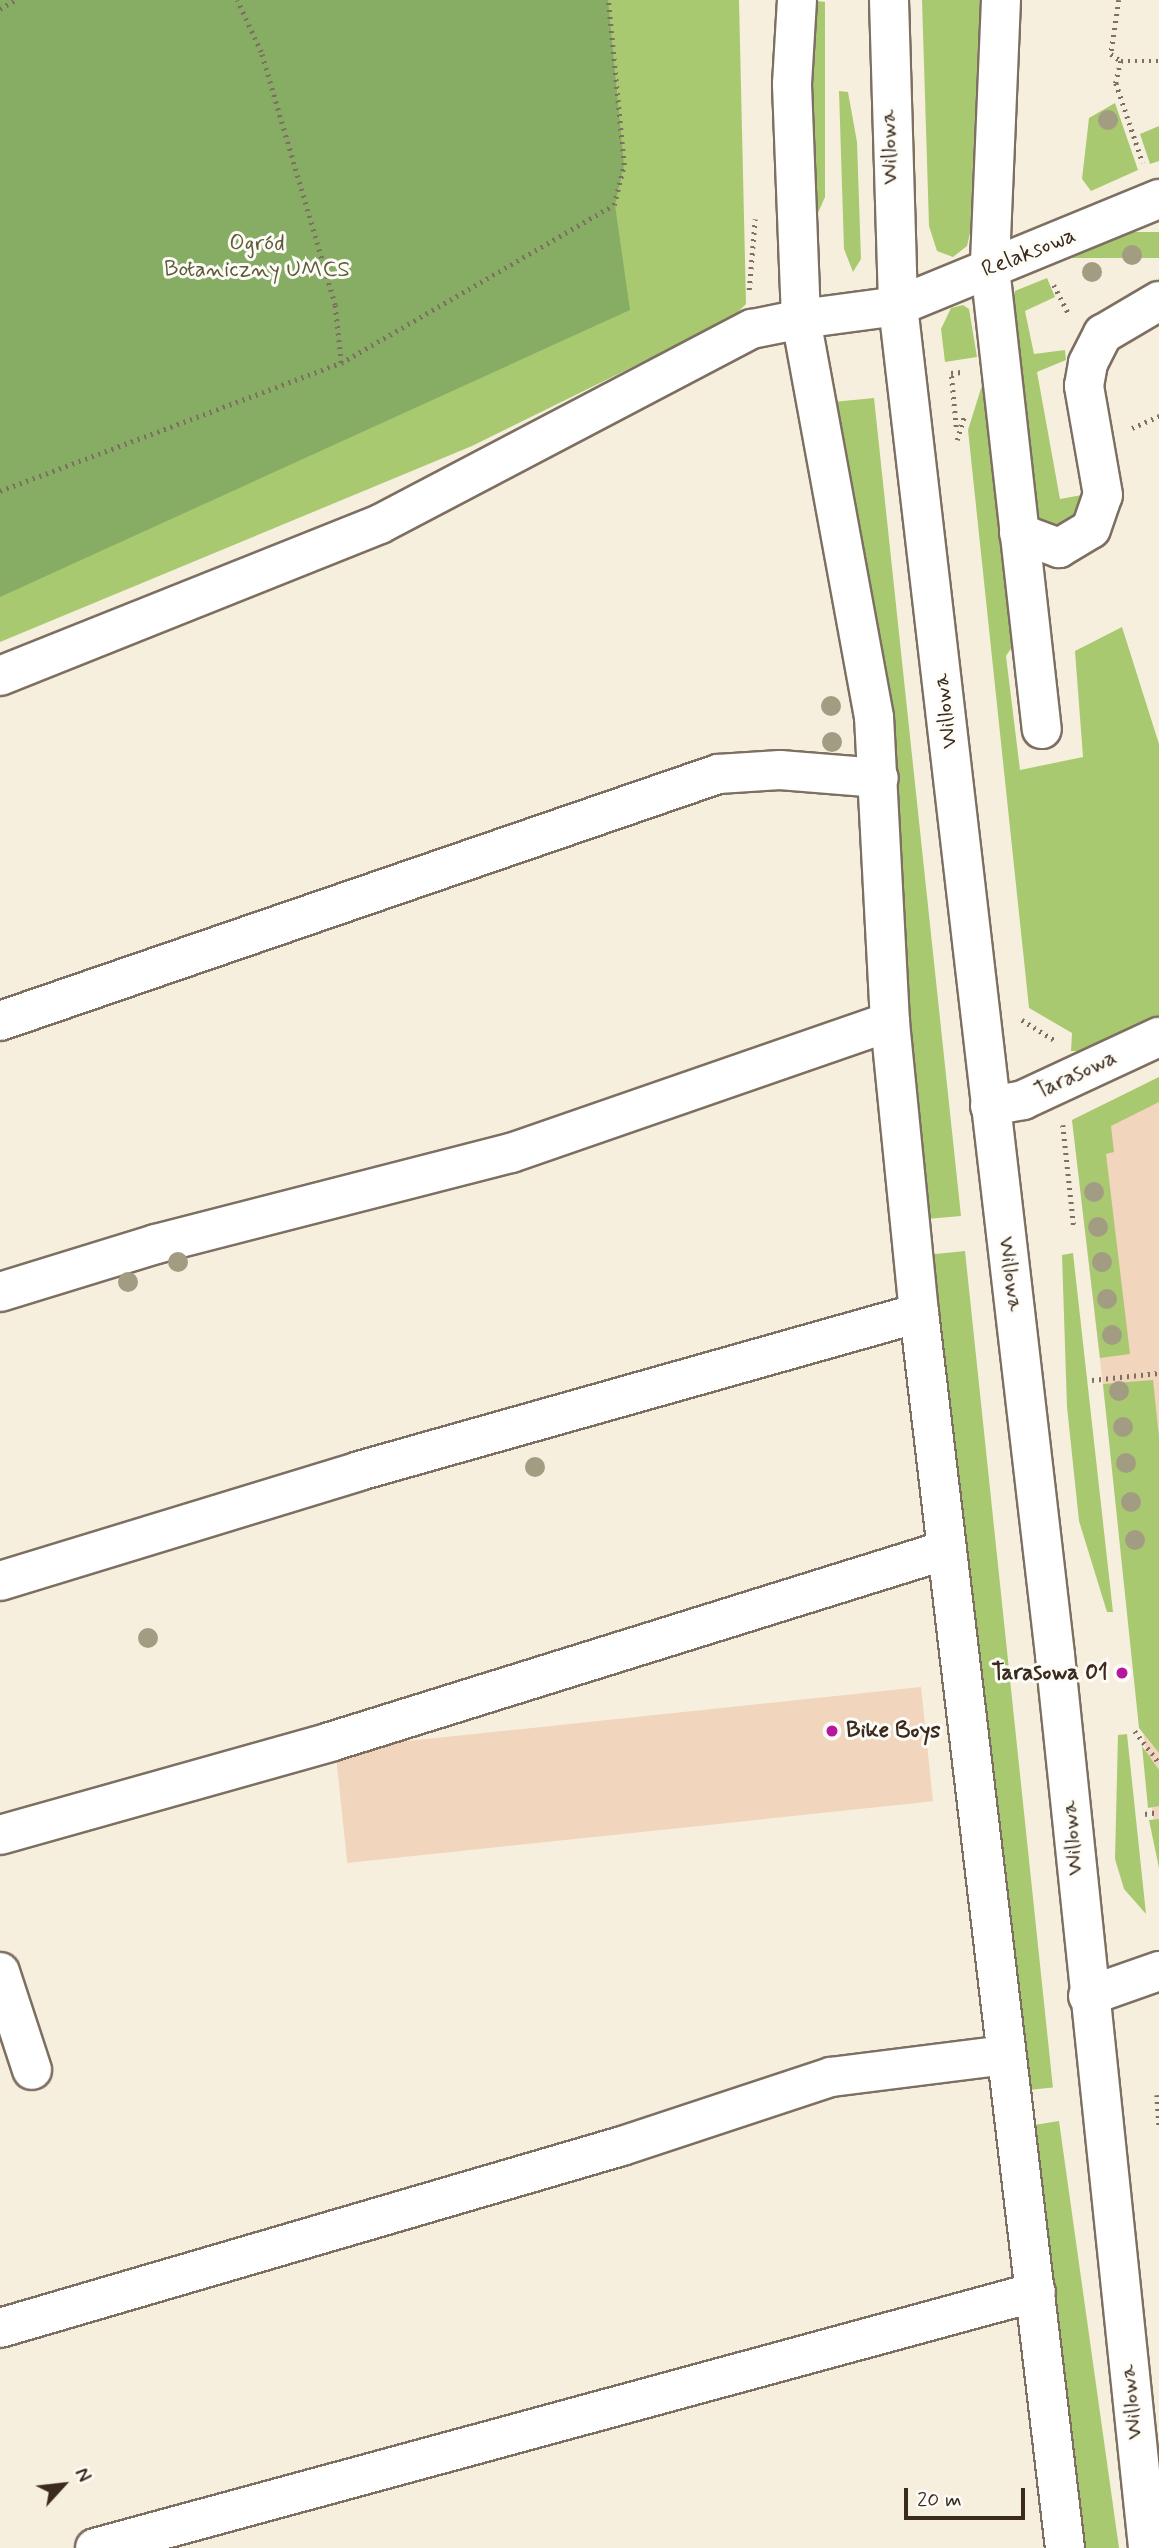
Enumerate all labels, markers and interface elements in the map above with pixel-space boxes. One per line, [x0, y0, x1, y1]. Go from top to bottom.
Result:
street label: Willowa [875, 109, 905, 185]
street label: Relaksowa [978, 222, 1080, 284]
park label: Ogród Botaniczny UMCS [165, 230, 349, 284]
street label: Willowa [928, 672, 964, 750]
street label: Tarasowa [1030, 1044, 1122, 1106]
street label: Willowa [991, 1235, 1029, 1313]
place label: Tarasowa 01 [991, 1659, 1108, 1687]
marker: Tarasowa 01 [1114, 1665, 1130, 1681]
place label: Bike Boys [846, 1717, 940, 1745]
marker: Bike Boys [824, 1723, 840, 1739]
street label: Willowa [1056, 1799, 1090, 1877]
street label: Willowa [1114, 2363, 1150, 2441]
north arrow [28, 2450, 98, 2520]
text: N [68, 2464, 96, 2487]
scale bar [907, 2474, 1028, 2518]
text: 20 m [917, 2486, 962, 2514]

